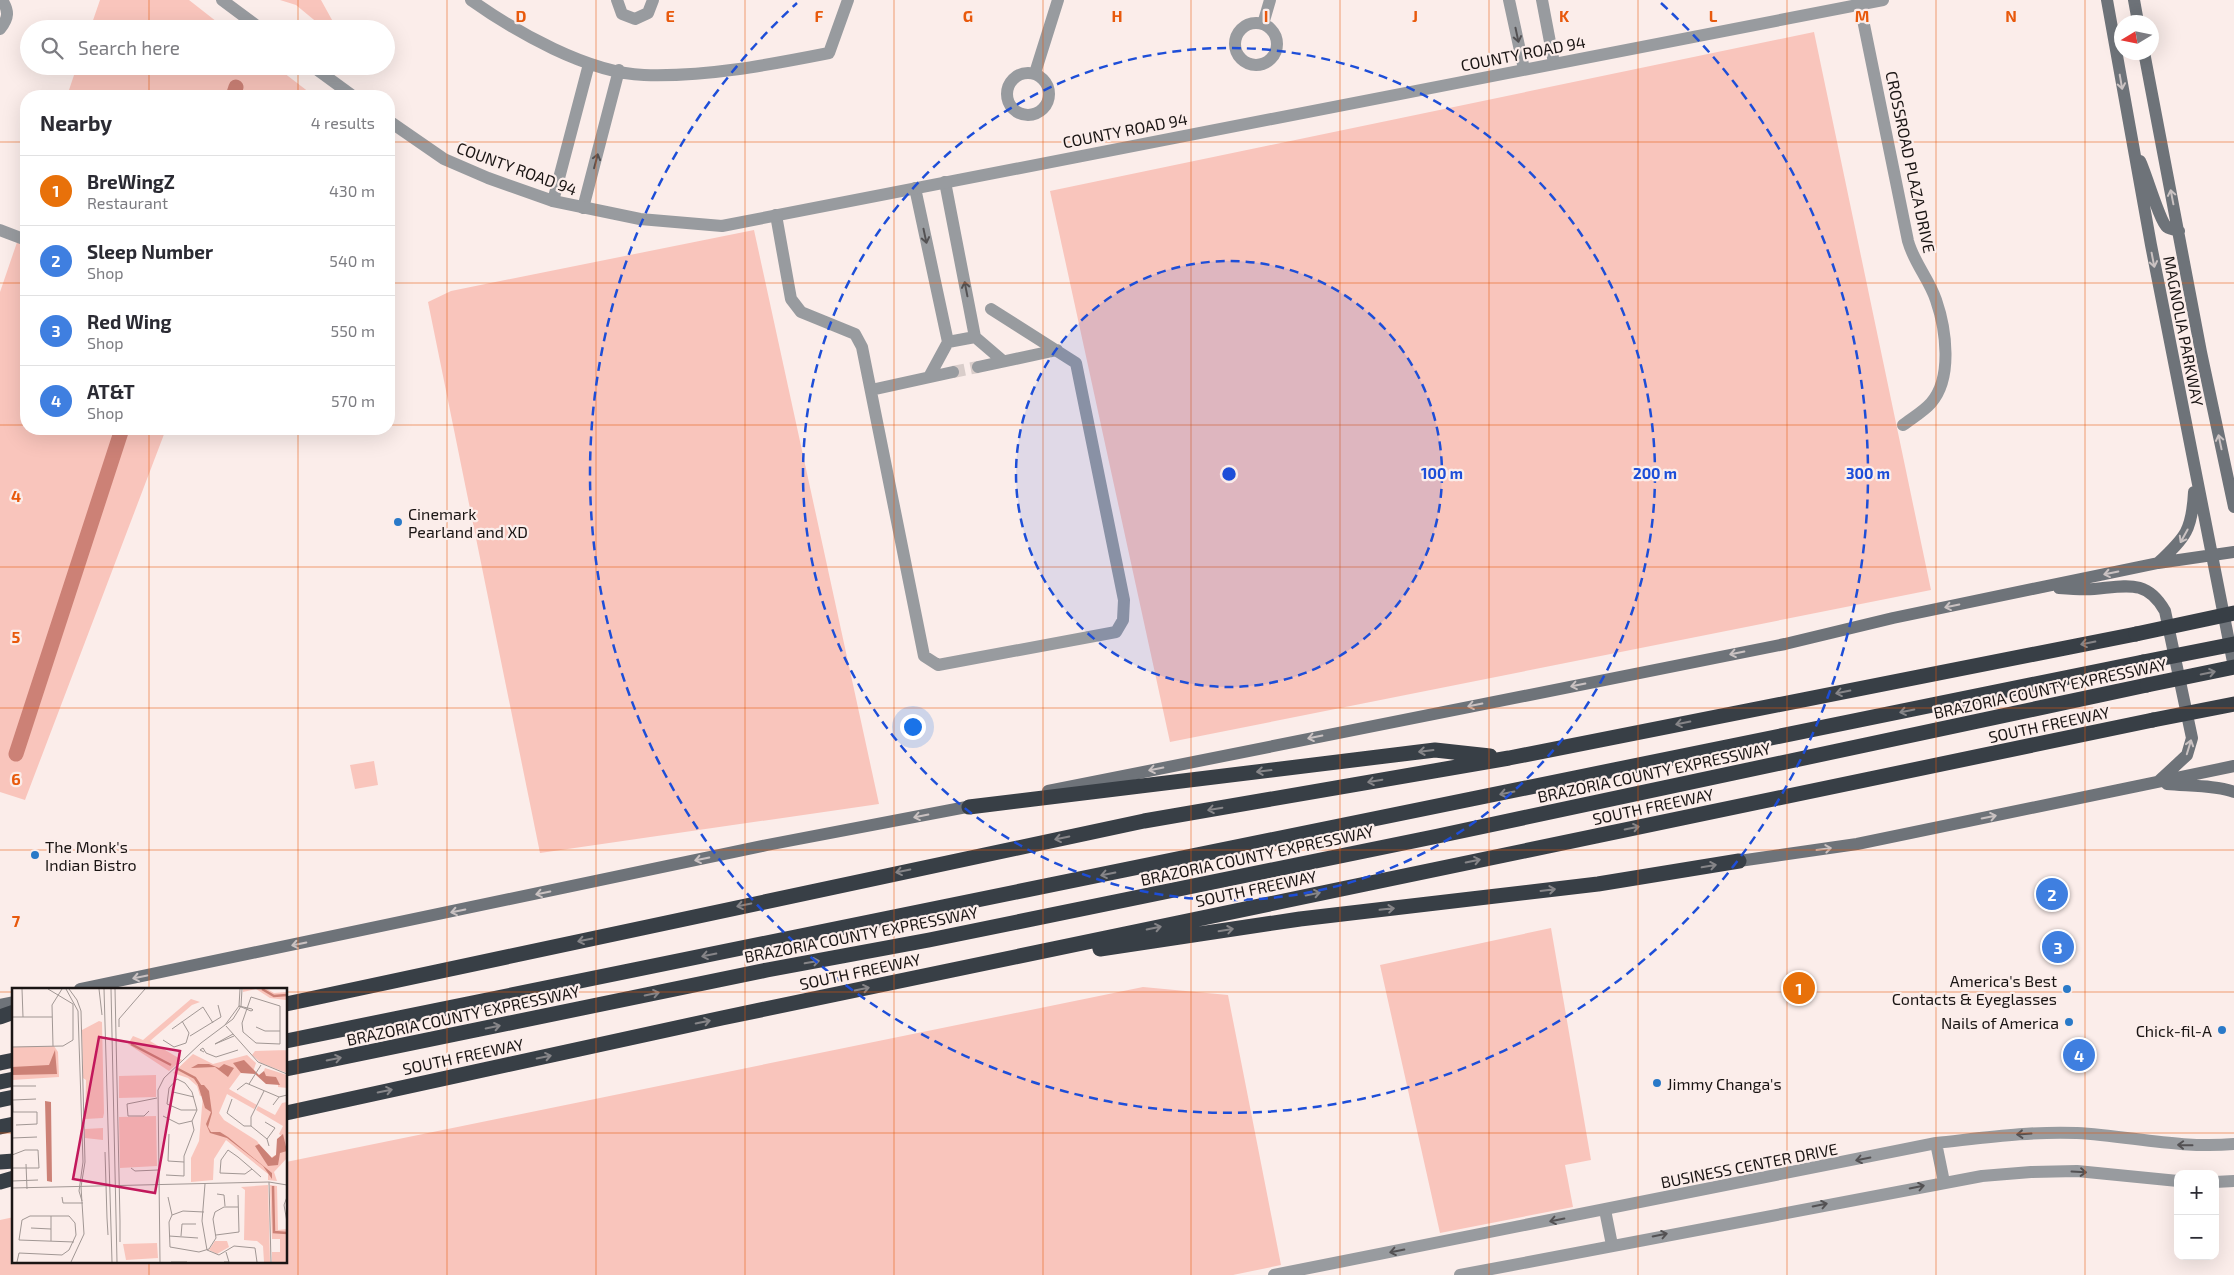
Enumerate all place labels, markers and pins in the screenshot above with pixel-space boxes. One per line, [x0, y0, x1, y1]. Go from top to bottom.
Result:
centre of rings [1220, 465, 1238, 483]
place label: Cinemark Pearland and XD [408, 504, 528, 541]
marker: Cinemark Pearland and XD [392, 516, 404, 528]
place label: The Monk's Indian Bistro [45, 837, 137, 874]
marker: The Monk's Indian Bistro [29, 849, 41, 861]
pin: 2 [2036, 875, 2068, 913]
pin: 3 [2042, 928, 2074, 966]
pin: 1 [1783, 969, 1815, 1007]
place label: America's Best Contacts & Eyeglasses [1892, 971, 2057, 1008]
marker: America's Best Contacts & Eyeglasses [2061, 983, 2073, 995]
place label: Nails of America [1941, 1013, 2059, 1032]
marker: Nails of America [2063, 1016, 2075, 1028]
place label: Chick-fil-A [2136, 1021, 2212, 1040]
marker: Chick-fil-A [2216, 1024, 2228, 1036]
pin: 4 [2063, 1036, 2095, 1074]
place label: Jimmy Changa's [1667, 1074, 1782, 1093]
marker: Jimmy Changa's [1651, 1077, 1663, 1089]

